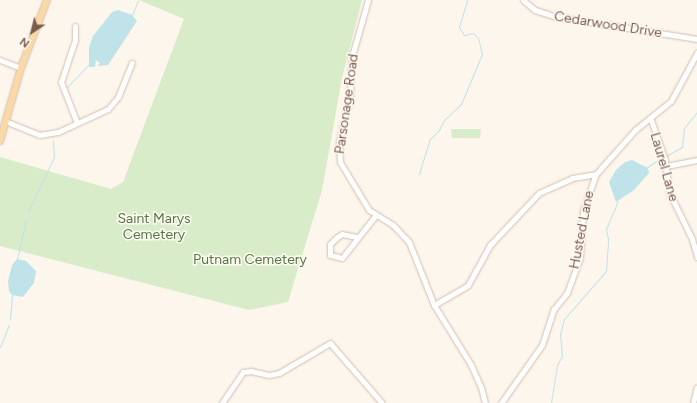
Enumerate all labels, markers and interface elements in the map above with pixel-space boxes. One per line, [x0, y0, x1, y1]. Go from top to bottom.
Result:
street label: Cedarwood Drive [553, 8, 663, 42]
north arrow [12, 12, 52, 52]
text: N [18, 34, 32, 50]
street label: Parsonage Road [332, 53, 362, 155]
street label: Laurel Lane [646, 131, 682, 203]
street label: Husted Lane [566, 189, 598, 271]
park label: Saint Marys Cemetery [117, 211, 191, 244]
park label: Putnam Cemetery [193, 252, 307, 268]

